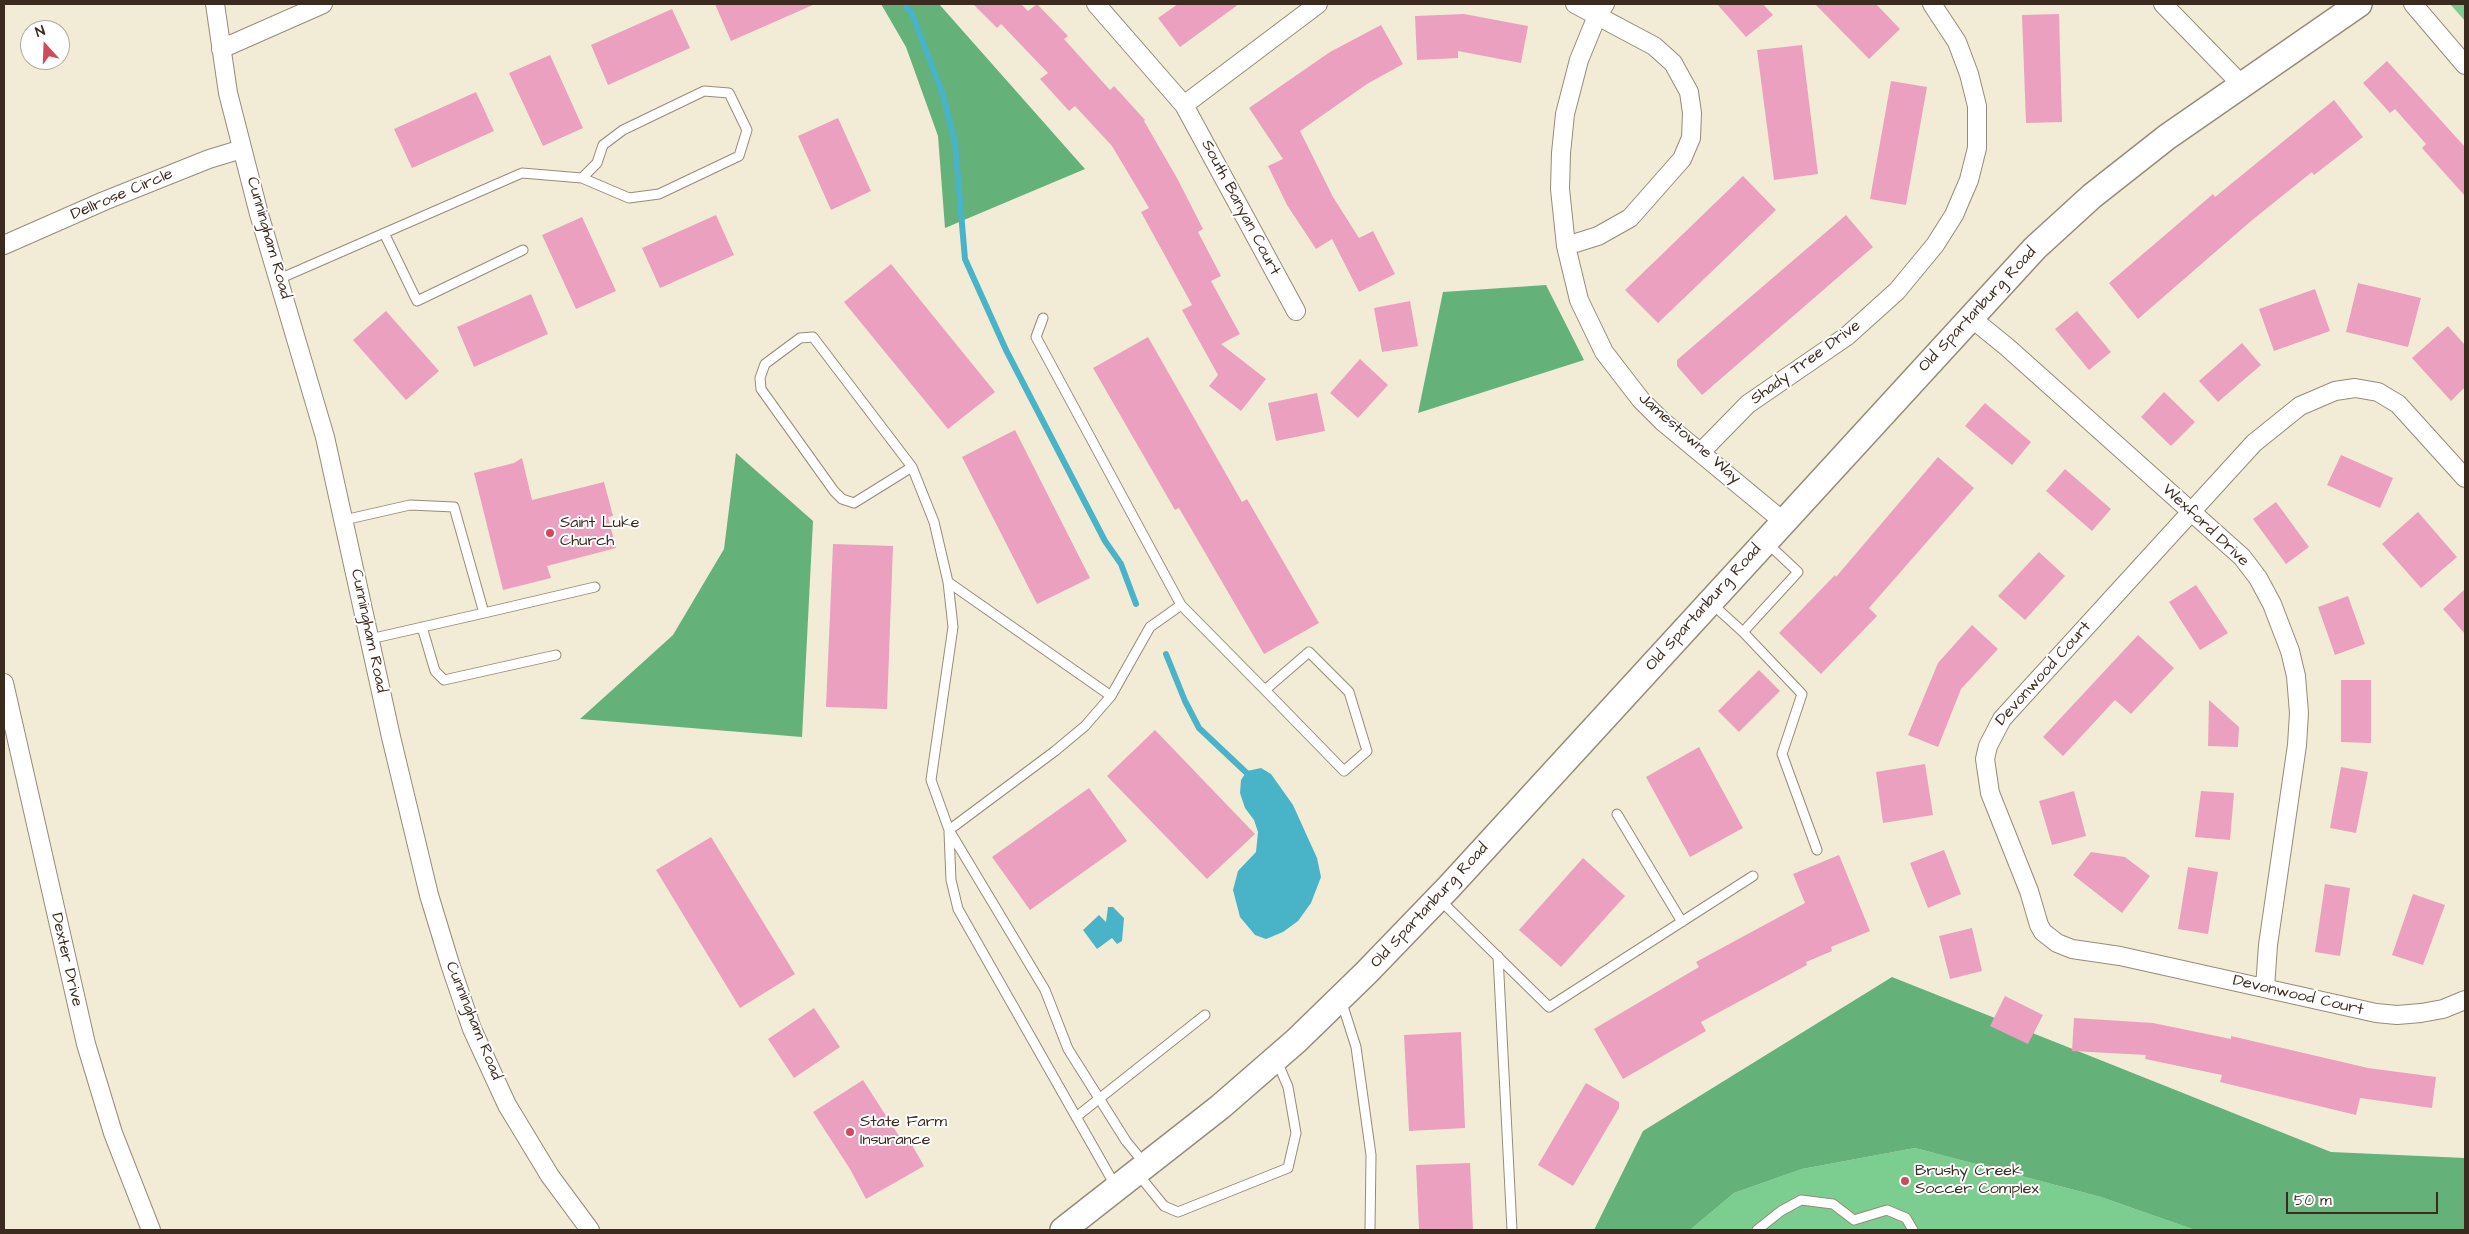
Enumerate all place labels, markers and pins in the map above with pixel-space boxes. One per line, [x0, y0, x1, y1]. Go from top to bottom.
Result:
place label: Saint Luke Church [560, 514, 639, 552]
marker: Saint Luke Church [544, 527, 556, 539]
place label: State Farm Insurance [860, 1113, 947, 1151]
marker: State Farm Insurance [844, 1126, 856, 1138]
place label: Brushy Creek Soccer Complex [1915, 1162, 2039, 1200]
marker: Brushy Creek Soccer Complex [1899, 1175, 1911, 1187]

